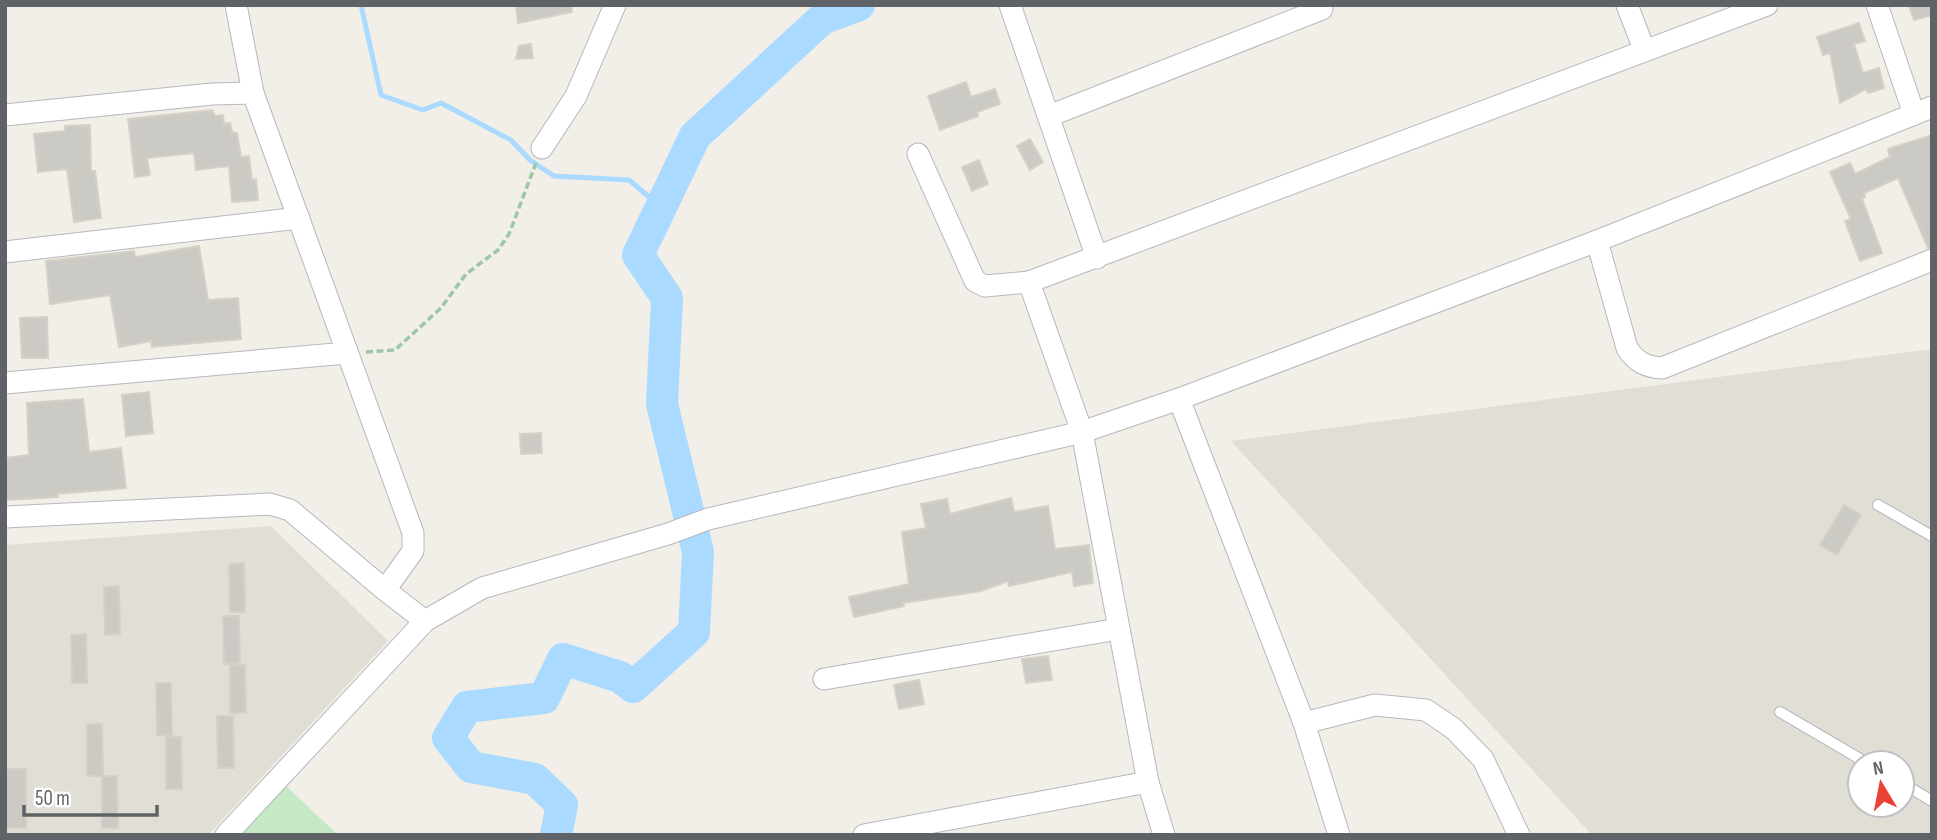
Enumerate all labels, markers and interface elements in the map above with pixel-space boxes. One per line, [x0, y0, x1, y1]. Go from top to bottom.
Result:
north arrow [1846, 749, 1916, 819]
text: N [1871, 757, 1885, 781]
scale bar [24, 774, 158, 818]
text: 50 m [35, 786, 70, 811]

